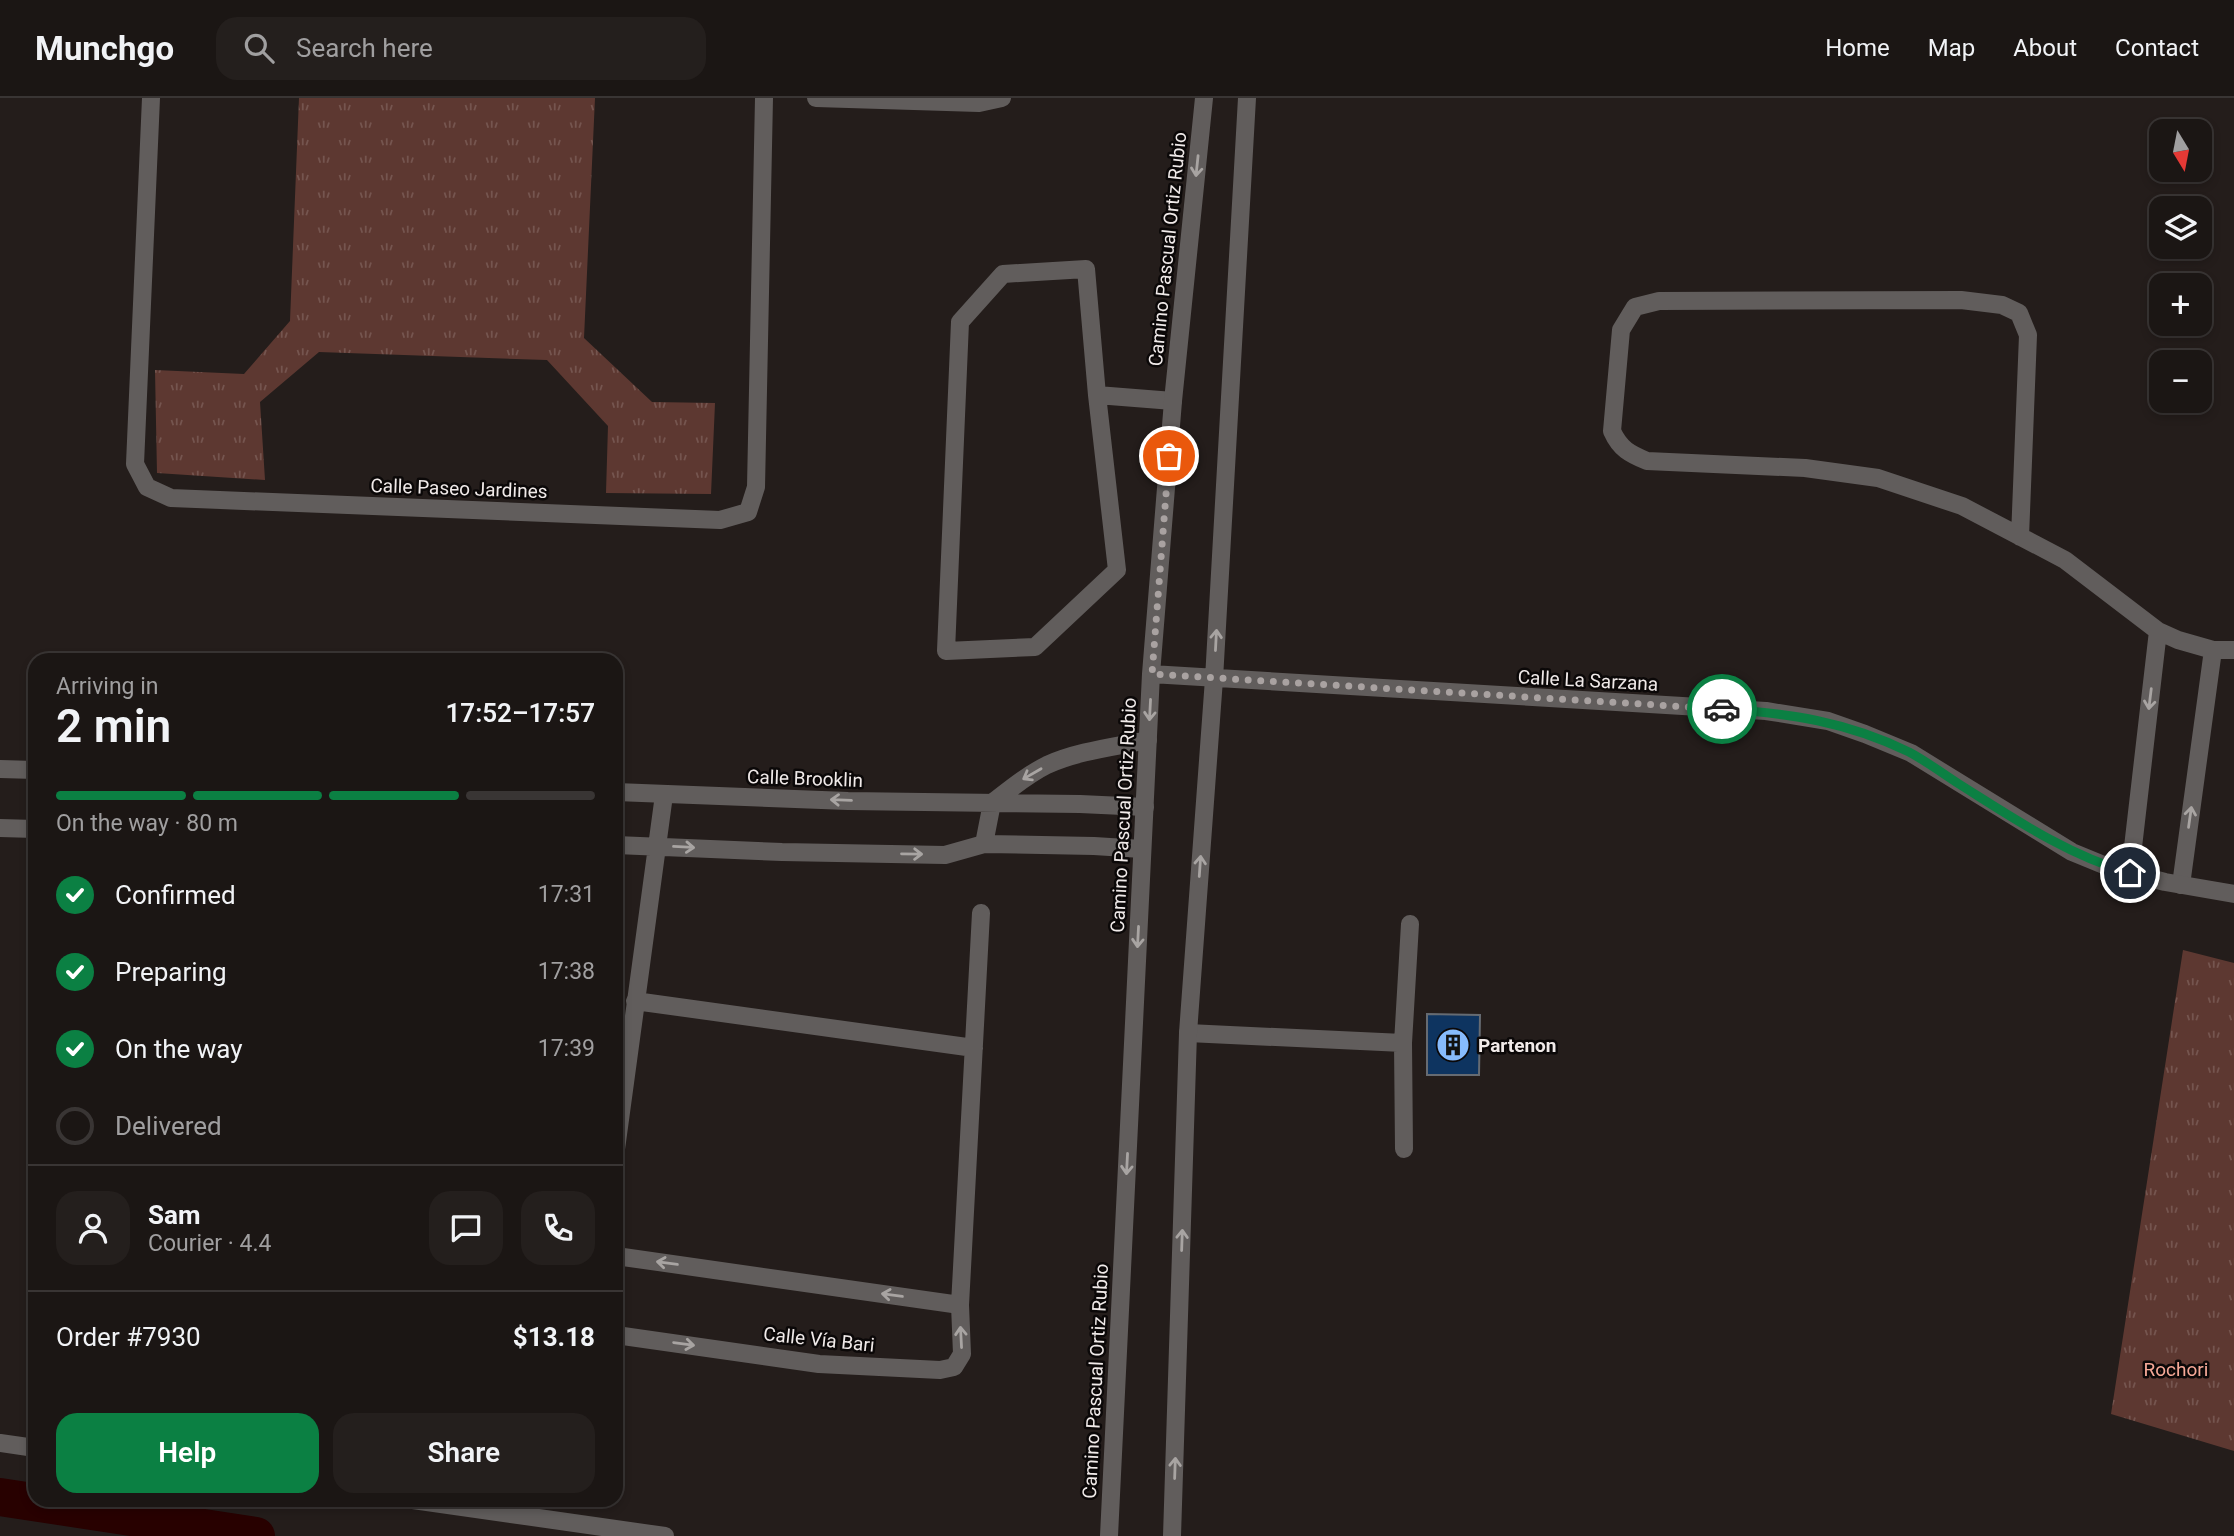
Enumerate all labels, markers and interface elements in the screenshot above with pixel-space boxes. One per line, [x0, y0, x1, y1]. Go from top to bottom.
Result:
search box [216, 17, 706, 80]
text: Munchgo [35, 29, 174, 68]
icon: search [240, 29, 278, 67]
text: Search here [296, 33, 433, 63]
text: Home [1825, 34, 1890, 62]
text: Map [1928, 34, 1975, 62]
text: About [2013, 34, 2077, 62]
text: Contact [2115, 34, 2199, 62]
north arrow [2149, 119, 2212, 182]
map controls [2149, 119, 2212, 413]
street label: Camino Pascual Ortiz Rubio [1144, 131, 1191, 367]
one-way arrow [1190, 154, 1203, 177]
button: layers [2149, 196, 2212, 259]
button: + [2149, 273, 2212, 336]
button: − [2149, 350, 2212, 413]
pin [1139, 426, 1199, 486]
icon: bag [1150, 437, 1188, 475]
street label: Calle Paseo Jardines [370, 474, 548, 503]
one-way arrow [1210, 629, 1223, 651]
street label: Calle La Sarzana [1517, 665, 1659, 696]
text: Arriving in [56, 673, 159, 700]
courier [1687, 674, 1757, 744]
one-way arrow [2143, 687, 2156, 710]
icon: car [1703, 690, 1741, 728]
street label: Camino Pascual Ortiz Rubio [1106, 697, 1141, 933]
text: 17:52–17:57 [445, 698, 595, 728]
one-way arrow [1143, 698, 1156, 721]
text: 2 min [56, 699, 171, 753]
street label: Calle Brooklin [747, 765, 863, 792]
one-way arrow [1022, 767, 1042, 781]
one-way arrow [829, 794, 852, 807]
one-way arrow [2184, 806, 2197, 829]
text: On the way · 80 m [56, 810, 238, 837]
one-way arrow [672, 841, 695, 854]
pin [2100, 843, 2160, 903]
one-way arrow [900, 848, 923, 861]
icon: home [2111, 854, 2149, 892]
one-way arrow [1194, 856, 1207, 878]
icon: check [56, 876, 94, 914]
text: Confirmed [115, 880, 236, 910]
text: 17:31 [538, 881, 595, 908]
one-way arrow [1131, 925, 1144, 948]
icon: check [56, 953, 94, 991]
text: Preparing [115, 957, 227, 987]
text: 17:38 [538, 958, 595, 985]
building icon: Partenon [1434, 1026, 1472, 1064]
icon: check [56, 1030, 94, 1068]
text: On the way [115, 1034, 243, 1064]
place label: Partenon [1478, 1034, 1556, 1057]
text: 17:39 [538, 1035, 595, 1062]
text: Delivered [115, 1111, 222, 1141]
one-way arrow [1120, 1152, 1133, 1175]
button: person [56, 1191, 130, 1265]
button: chat [429, 1191, 503, 1265]
button: phone [521, 1191, 595, 1265]
text: Sam [148, 1200, 200, 1230]
one-way arrow [1175, 1229, 1188, 1252]
text: Courier · 4.4 [148, 1230, 271, 1257]
one-way arrow [656, 1256, 679, 1269]
street label: Camino Pascual Ortiz Rubio [1078, 1263, 1113, 1499]
one-way arrow [881, 1288, 904, 1301]
text: Order #7930 [56, 1322, 201, 1352]
text: $13.18 [513, 1322, 595, 1352]
street label: Calle Vía Bari [762, 1322, 876, 1357]
one-way arrow [955, 1326, 968, 1349]
one-way arrow [672, 1337, 695, 1350]
park label: Rochori [2144, 1358, 2208, 1381]
button: Help [56, 1413, 319, 1493]
button: Share [333, 1413, 595, 1493]
one-way arrow [1168, 1457, 1182, 1480]

